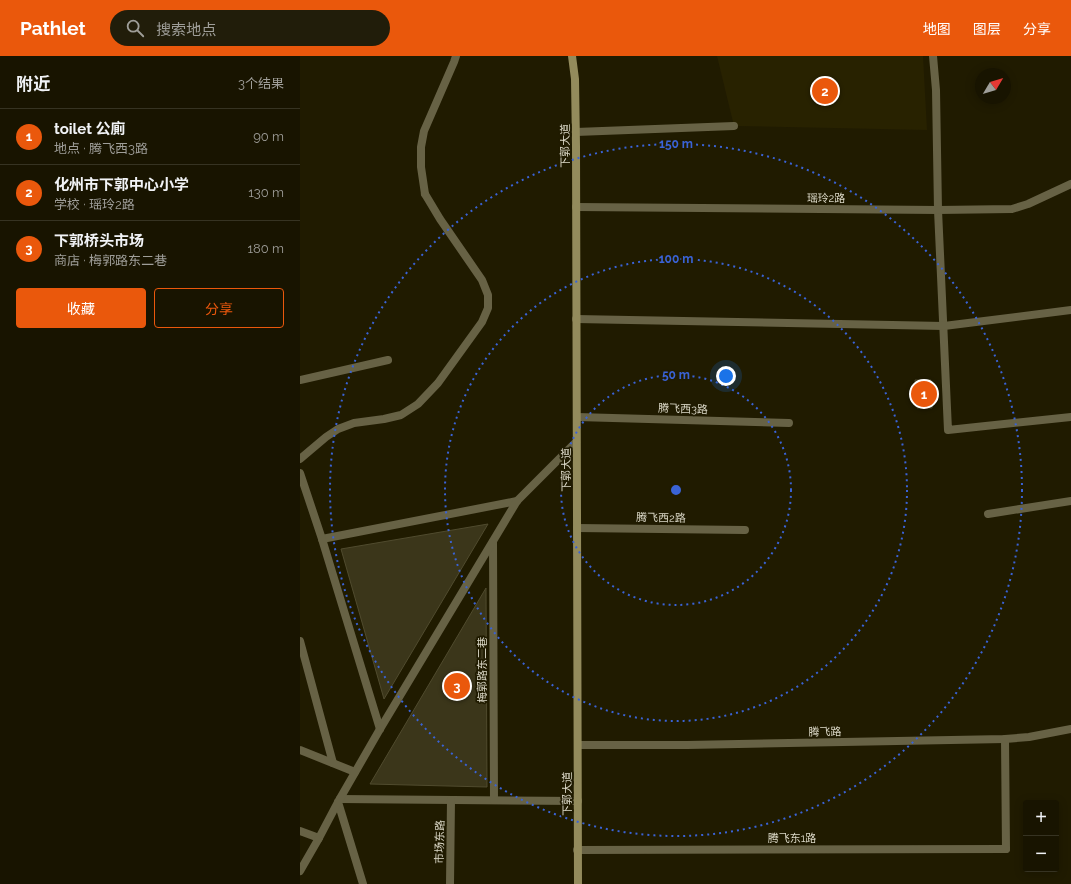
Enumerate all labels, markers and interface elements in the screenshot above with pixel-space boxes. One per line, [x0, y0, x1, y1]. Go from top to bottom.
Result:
search box [110, 10, 390, 46]
text: Pathlet [20, 17, 86, 39]
icon: search [124, 17, 146, 39]
text: 搜索地点 [156, 21, 216, 39]
text: 地图 [923, 21, 951, 37]
text: 图层 [973, 21, 1001, 37]
text: 分享 [1023, 21, 1051, 37]
north arrow [975, 68, 1011, 104]
text: 附近 [16, 74, 50, 94]
text: 3个结果 [238, 76, 284, 91]
pin: 2 [812, 76, 838, 106]
text: toilet 公廁 [54, 120, 126, 138]
street label: 下郭大道 [559, 124, 572, 168]
text: 1 [26, 129, 32, 144]
text: 90 m [253, 129, 284, 144]
text: 150 m [659, 137, 693, 151]
text: 地点 · 腾飞西3路 [54, 141, 148, 156]
text: 化州市下郭中心小学 [54, 176, 189, 194]
text: 2 [25, 185, 33, 200]
text: 130 m [248, 185, 284, 200]
street label: 瑶玲2路 [807, 192, 845, 205]
text: 学校 · 瑶玲2路 [54, 197, 135, 212]
text: 下郭桥头市场 [54, 232, 144, 250]
text: 3 [25, 241, 33, 256]
text: 180 m [248, 241, 284, 256]
text: 100 m [659, 252, 693, 266]
text: 商店 · 梅郭路东二巷 [54, 253, 167, 268]
button: 收藏 [16, 288, 146, 328]
button: 分享 [154, 288, 284, 328]
your location [716, 366, 736, 386]
text: 50 m [662, 368, 690, 382]
pin: 1 [911, 379, 937, 409]
street label: 腾飞西3路 [658, 402, 708, 416]
street label: 下郭大道 [560, 448, 573, 492]
centre of rings [669, 483, 683, 497]
street label: 腾飞西2路 [636, 511, 686, 525]
street label: 梅郭路东二巷 [476, 637, 489, 703]
pin: 3 [444, 671, 470, 701]
street label: 腾飞路 [808, 725, 842, 739]
street label: 下郭大道 [561, 772, 574, 816]
map controls [1023, 800, 1059, 872]
button: + [1023, 800, 1059, 836]
street label: 市场东路 [433, 820, 447, 864]
street label: 腾飞东1路 [768, 832, 816, 845]
button: − [1023, 836, 1059, 872]

